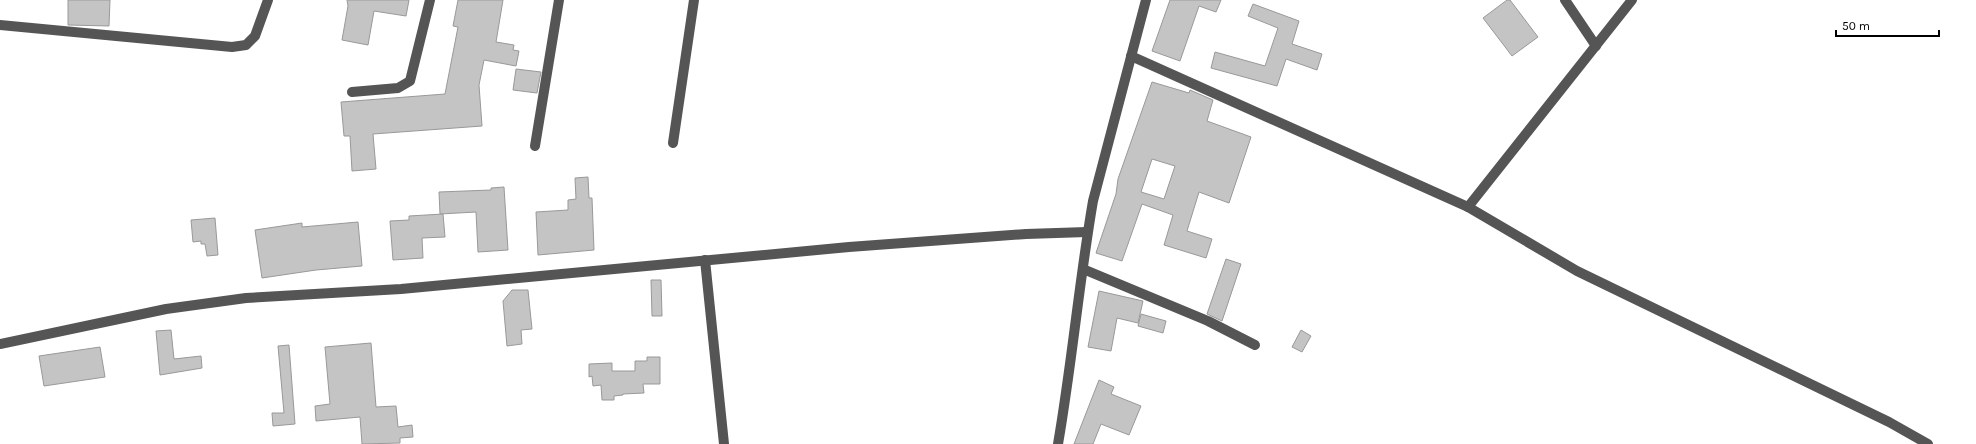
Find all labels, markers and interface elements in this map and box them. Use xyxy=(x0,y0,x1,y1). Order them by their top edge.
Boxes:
scale bar xyxy=(1836,12,1939,38)
text: 50 m xyxy=(1842,19,1870,33)

